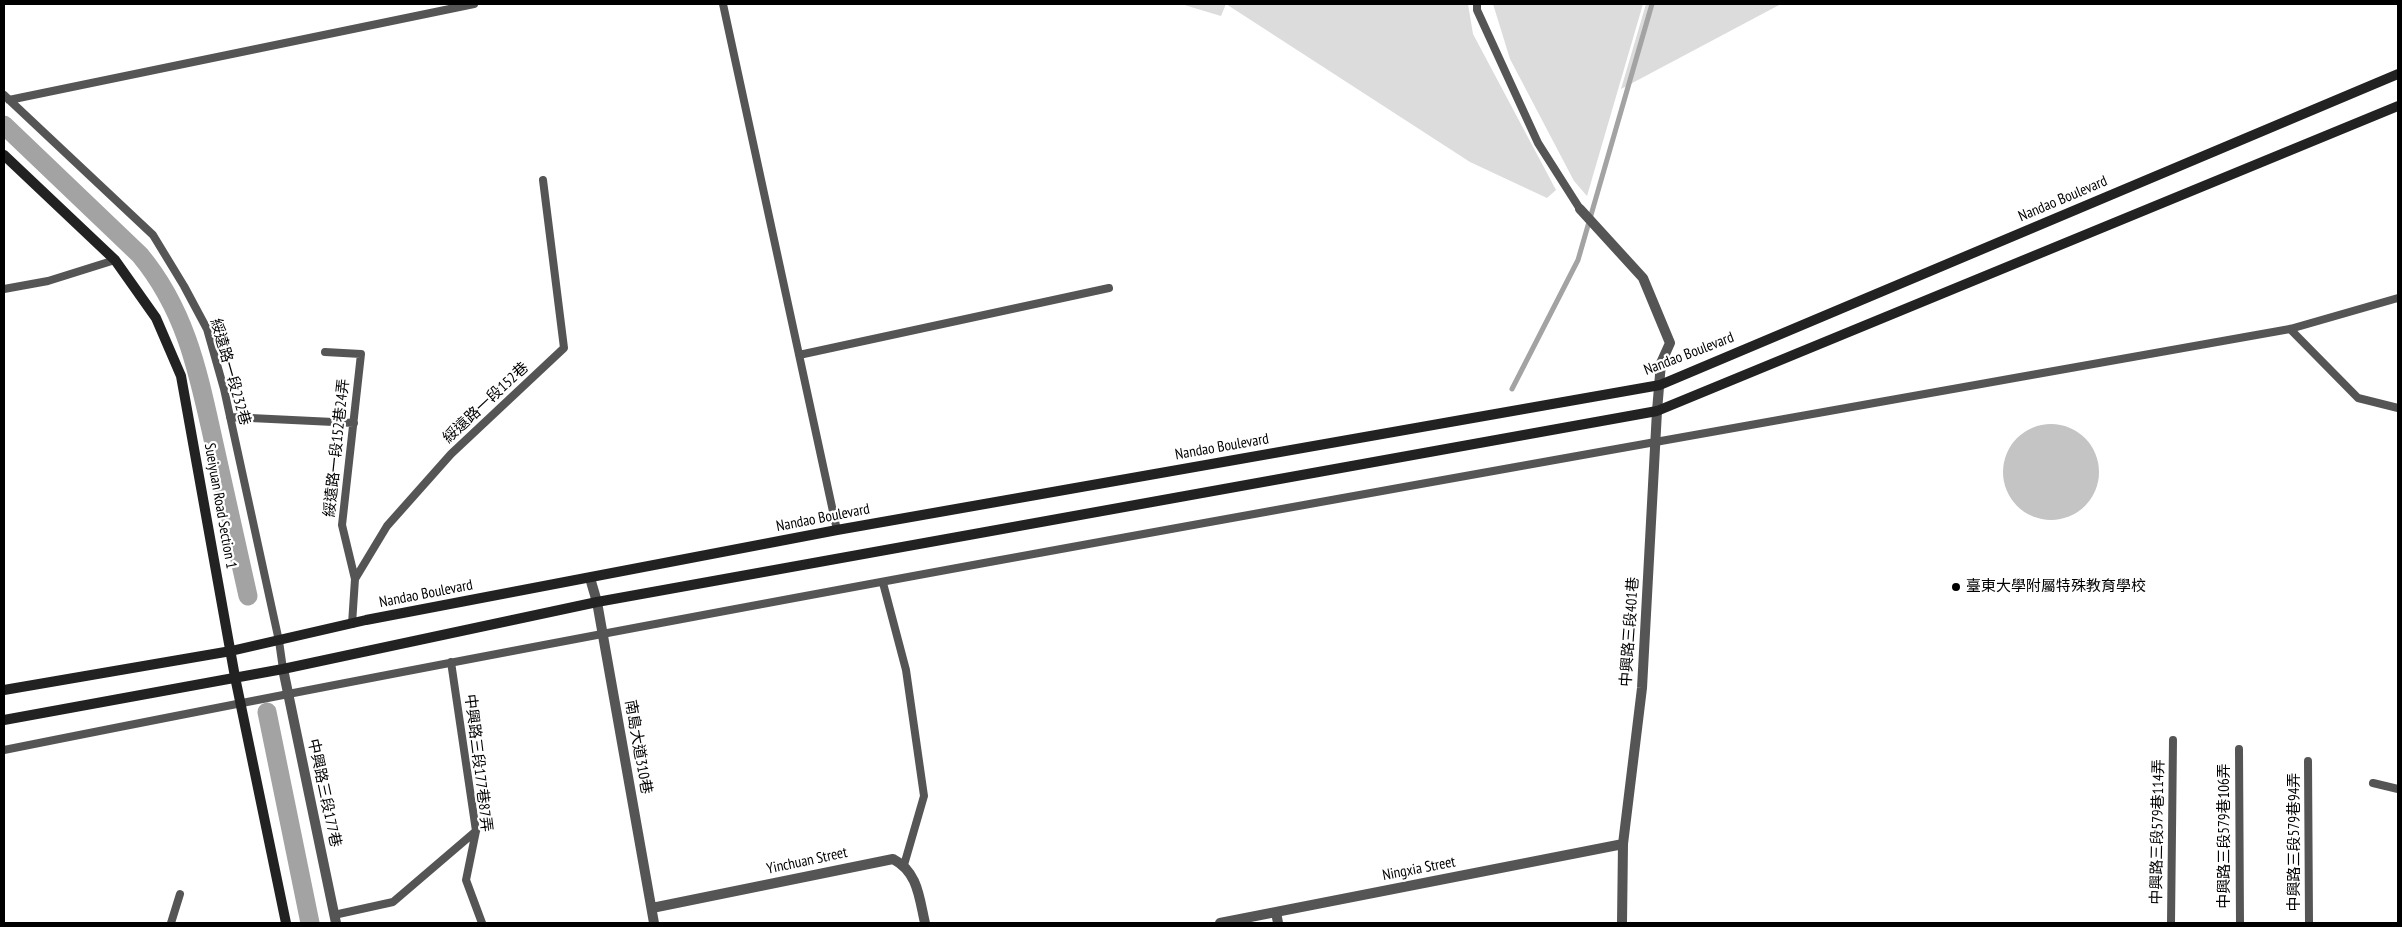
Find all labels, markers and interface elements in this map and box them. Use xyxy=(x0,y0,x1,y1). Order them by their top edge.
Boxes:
street label: Nandao Boulevard xyxy=(2016,172,2110,226)
street label: 綏遠路一段232巷 xyxy=(206,317,254,427)
street label: Nandao Boulevard xyxy=(1642,329,1736,379)
street label: 綏遠路一段152巷 xyxy=(440,359,532,447)
street label: 綏遠路一段152巷24弄 xyxy=(321,378,353,518)
street label: Nandao Boulevard xyxy=(1174,430,1270,464)
street label: Sueiyuan Road Section 1 xyxy=(200,442,240,570)
street label: Nandao Boulevard xyxy=(775,500,871,536)
street label: Nandao Boulevard xyxy=(378,576,474,612)
street label: 中興路三段401巷 xyxy=(1617,576,1643,688)
place label: 臺東大學附屬特殊教育學校 xyxy=(1966,578,2146,596)
marker: 臺東大學附屬特殊教育學校 xyxy=(1950,581,1962,593)
street label: 中興路三段177巷87弄 xyxy=(461,693,495,833)
street label: 南島大道310巷 xyxy=(621,699,655,795)
street label: 中興路三段177巷 xyxy=(304,737,344,849)
street label: 中興路三段579巷114弄 xyxy=(2148,759,2168,905)
street label: 中興路三段579巷106弄 xyxy=(2216,763,2234,909)
street label: 中興路三段579巷94弄 xyxy=(2286,773,2304,911)
street label: Yinchuan Street xyxy=(765,844,849,878)
street label: Ningxia Street xyxy=(1381,853,1457,885)

